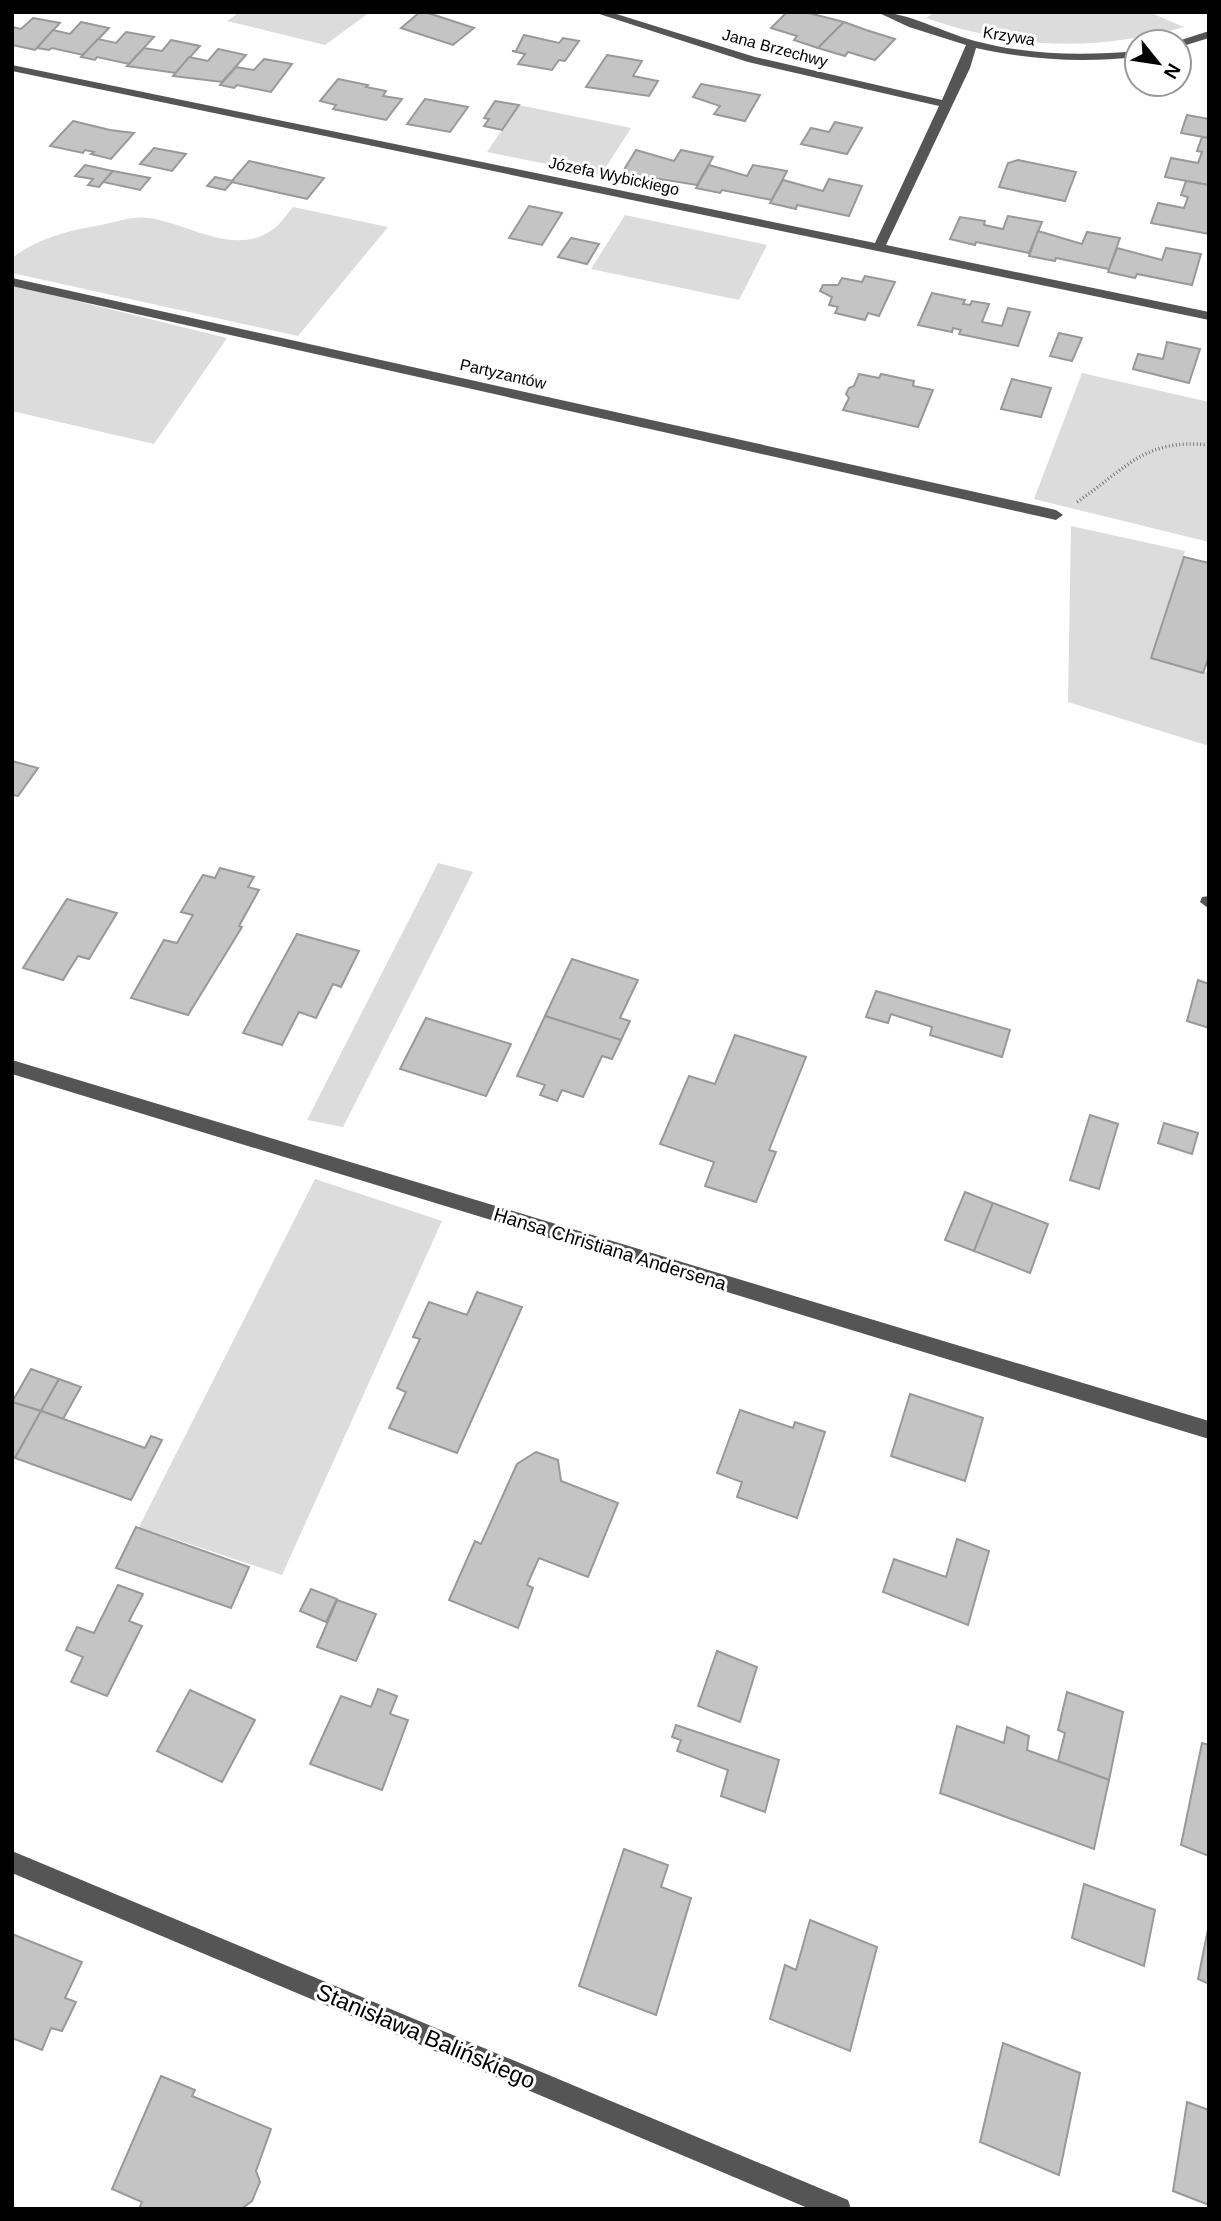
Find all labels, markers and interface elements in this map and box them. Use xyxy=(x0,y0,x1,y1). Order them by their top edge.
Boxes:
street label: Krzywa xyxy=(982,24,1036,49)
street label: Jana Brzechwy xyxy=(720,26,830,70)
north arrow xyxy=(1123,28,1193,98)
text: N xyxy=(1160,60,1185,82)
street label: Józefa Wybickiego xyxy=(547,154,681,198)
street label: Partyzantów xyxy=(458,356,548,392)
street label: Hansa Christiana Andersena xyxy=(491,1204,729,1295)
street label: Stanisława Balińskiego xyxy=(313,1978,539,2094)

